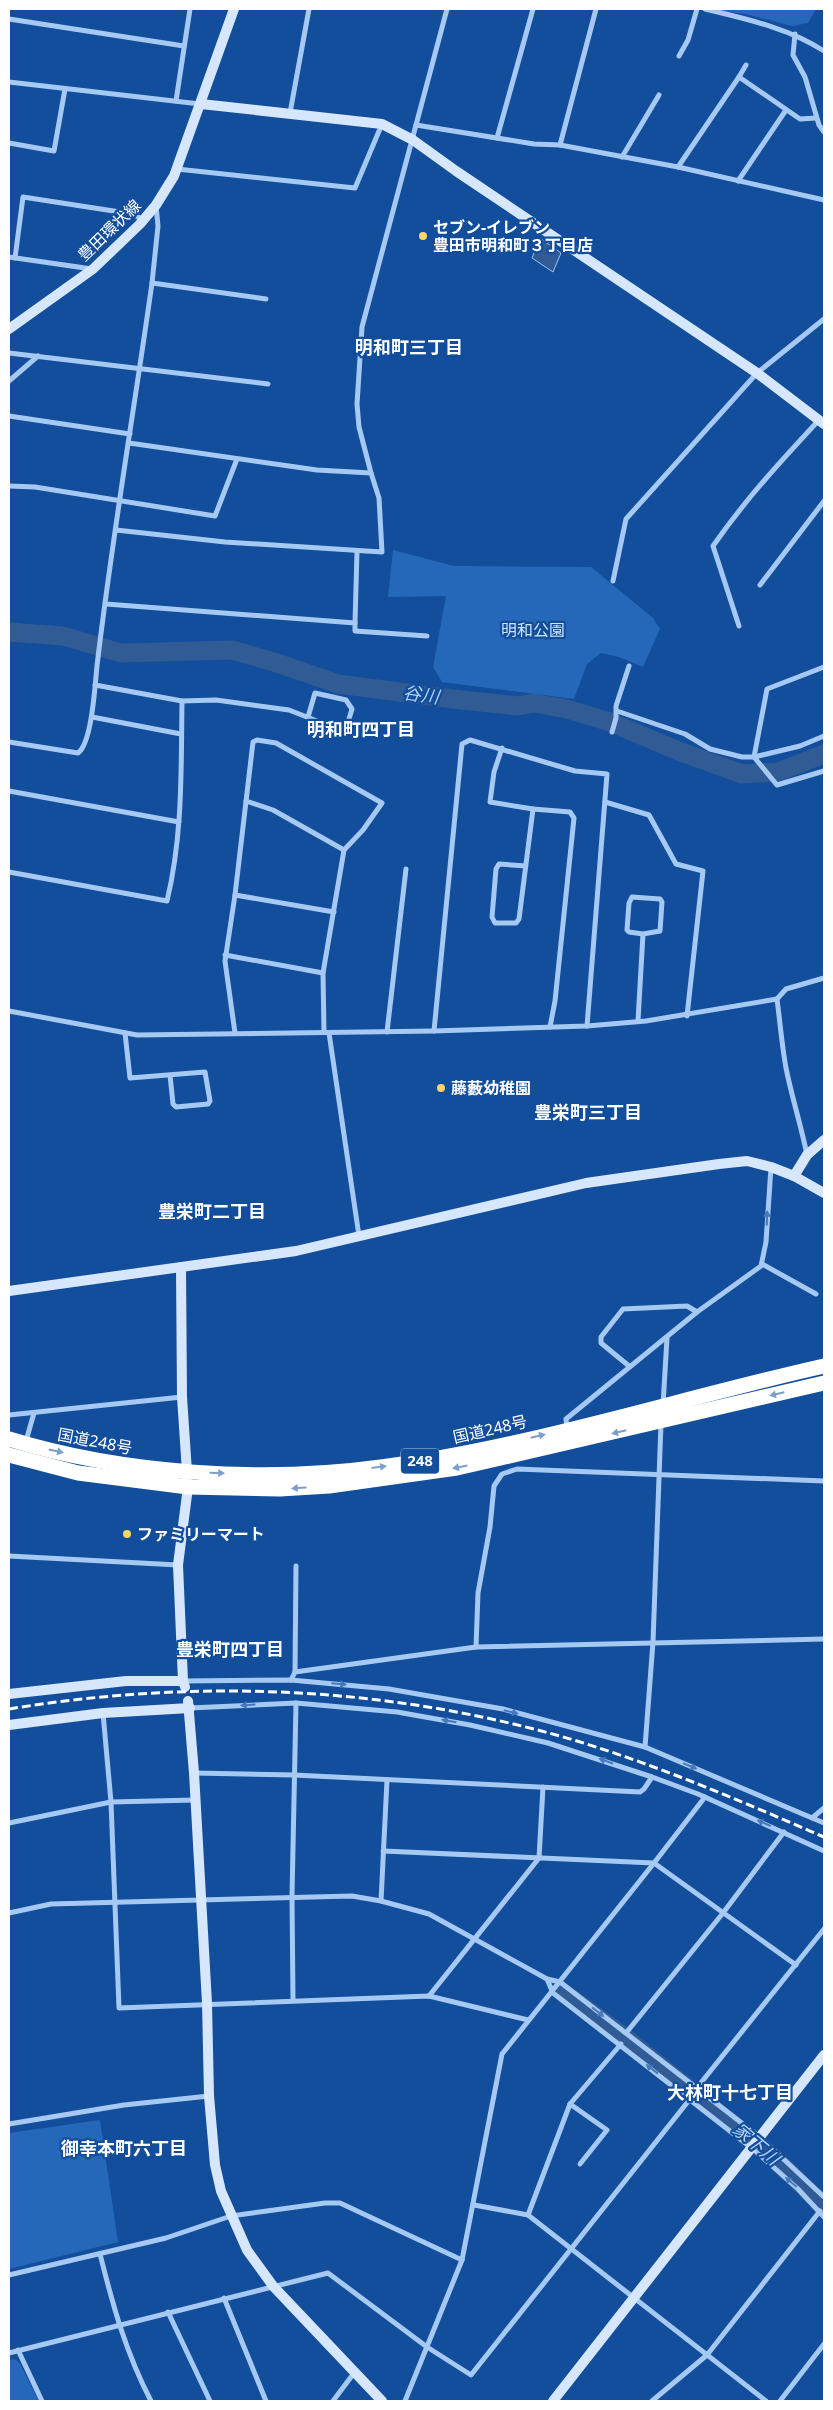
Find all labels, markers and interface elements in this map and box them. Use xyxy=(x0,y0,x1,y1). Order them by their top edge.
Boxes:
street label: 豊田環状線 xyxy=(73,194,145,266)
place label: セブン-イレブン 豊田市明和町３丁目店 xyxy=(433,216,593,256)
marker: セブン-イレブン 豊田市明和町３丁目店 xyxy=(417,230,429,242)
district label: 明和町三丁目 xyxy=(355,335,463,359)
park label: 明和公園 xyxy=(501,619,565,641)
water label: 谷川 xyxy=(402,680,443,709)
district label: 明和町四丁目 xyxy=(307,717,415,741)
place label: 藤藪幼稚園 xyxy=(451,1077,531,1099)
marker: 藤藪幼稚園 xyxy=(435,1082,447,1094)
district label: 豊栄町三丁目 xyxy=(534,1100,642,1124)
district label: 豊栄町二丁目 xyxy=(158,1199,266,1223)
one-way arrow xyxy=(763,1210,771,1226)
one-way arrow xyxy=(769,1390,784,1398)
street label: 国道248号 xyxy=(451,1410,529,1448)
street label: 国道248号 xyxy=(56,1423,134,1459)
one-way arrow xyxy=(611,1428,626,1436)
one-way arrow xyxy=(531,1432,546,1440)
one-way arrow xyxy=(49,1447,64,1455)
road number: 248 xyxy=(401,1448,439,1474)
one-way arrow xyxy=(371,1463,387,1471)
one-way arrow xyxy=(452,1464,468,1472)
one-way arrow xyxy=(209,1469,225,1477)
one-way arrow xyxy=(291,1484,307,1492)
place label: ファミリーマート xyxy=(137,1523,265,1545)
marker: ファミリーマート xyxy=(121,1528,133,1540)
district label: 豊栄町四丁目 xyxy=(176,1637,284,1661)
one-way arrow xyxy=(331,1680,347,1688)
one-way arrow xyxy=(240,1702,256,1710)
one-way arrow xyxy=(504,1708,519,1716)
one-way arrow xyxy=(440,1717,456,1725)
one-way arrow xyxy=(598,1757,613,1765)
one-way arrow xyxy=(683,1763,697,1771)
one-way arrow xyxy=(757,1819,771,1827)
one-way arrow xyxy=(591,2006,604,2017)
one-way arrow xyxy=(645,2064,659,2074)
district label: 大林町十七丁目 xyxy=(667,2080,793,2104)
water label: 家下川 xyxy=(728,2117,787,2171)
district label: 御幸本町六丁目 xyxy=(60,2136,187,2160)
one-way arrow xyxy=(785,2176,797,2188)

